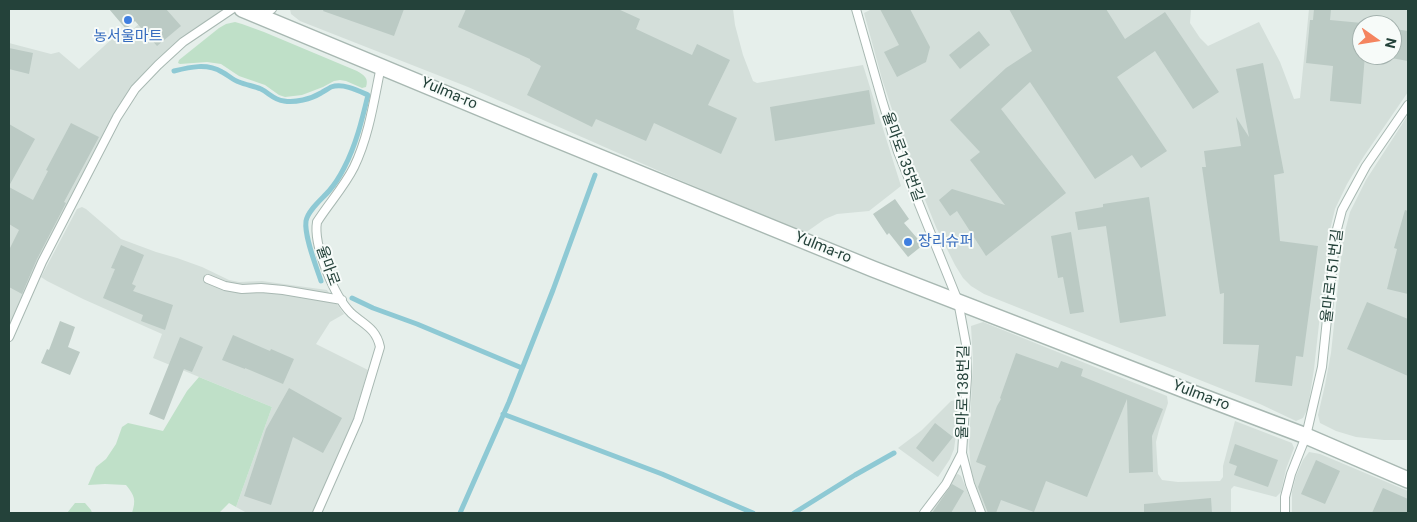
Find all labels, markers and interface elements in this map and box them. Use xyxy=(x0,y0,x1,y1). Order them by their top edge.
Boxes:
marker: 농서울마트 xyxy=(122,14,134,26)
north arrow xyxy=(1352,15,1402,65)
place label: 농서울마트 xyxy=(94,28,162,46)
text: N xyxy=(1382,37,1400,50)
street label: Yulma-ro xyxy=(418,74,480,114)
street label: 율마로135번길 xyxy=(877,110,927,204)
street label: Yulma-ro xyxy=(792,228,854,268)
street label: 율마로151번길 xyxy=(1318,228,1348,324)
place label: 장리슈퍼 xyxy=(918,233,973,251)
marker: 장리슈퍼 xyxy=(902,236,914,248)
street label: 율마로 xyxy=(311,243,343,289)
street label: 율마로138번길 xyxy=(954,345,974,439)
street label: Yulma-ro xyxy=(1170,377,1232,415)

